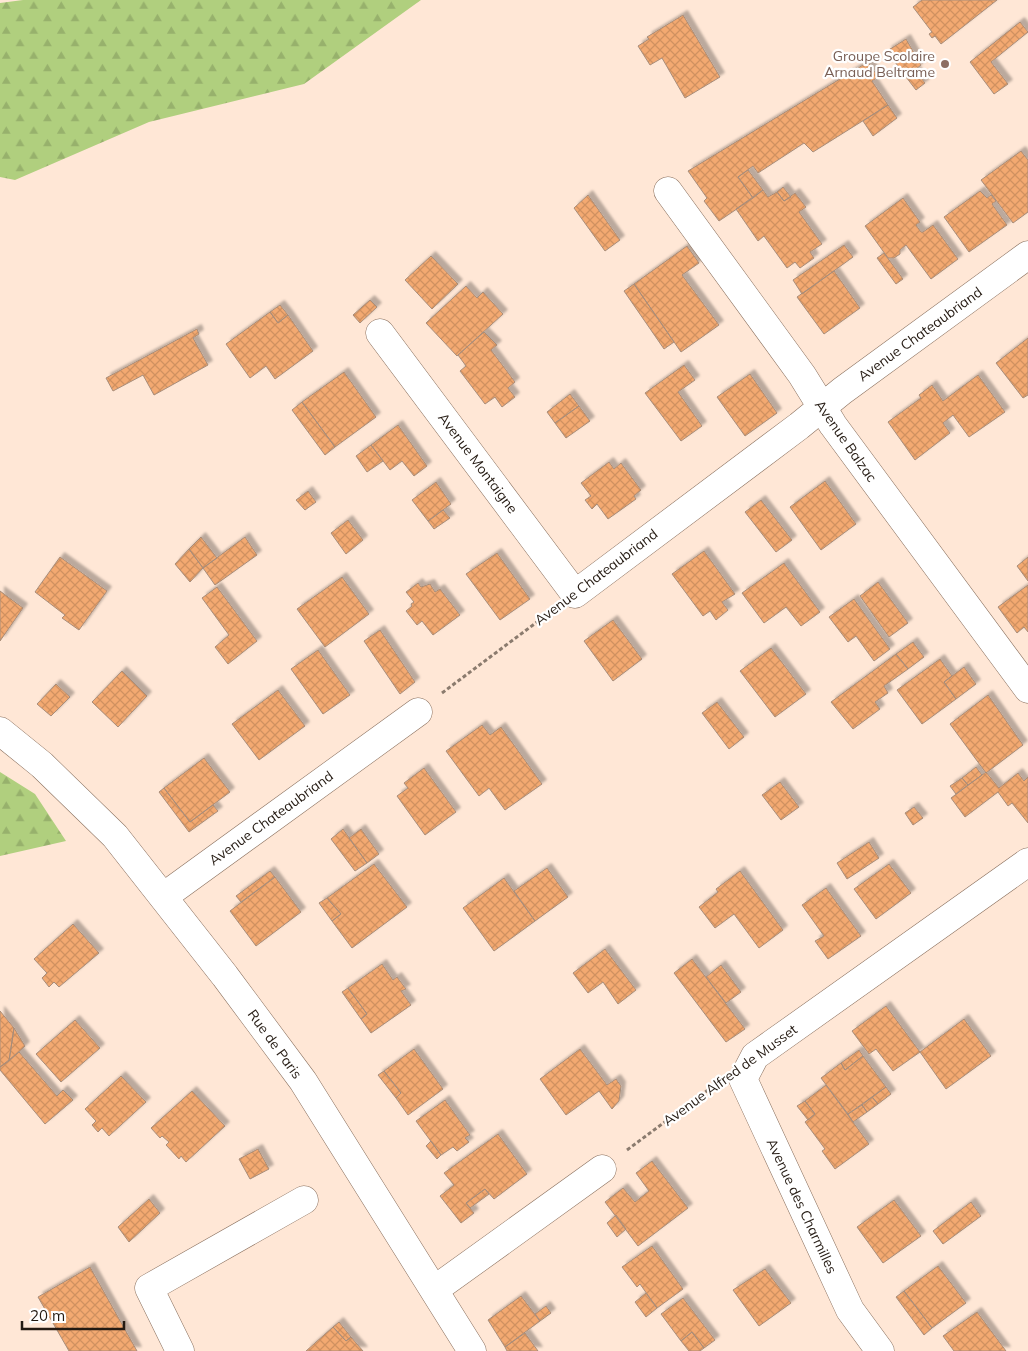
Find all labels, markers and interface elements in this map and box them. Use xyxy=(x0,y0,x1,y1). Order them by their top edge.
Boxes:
place label: Groupe Scolaire Arnaud Beltrame xyxy=(824,47,935,81)
marker: Groupe Scolaire Arnaud Beltrame xyxy=(939,58,951,70)
street label: Avenue Chateaubriand xyxy=(854,283,986,385)
street label: Avenue Balzac xyxy=(811,396,881,486)
street label: Avenue Montaigne xyxy=(434,409,522,517)
street label: Avenue Chateaubriand xyxy=(531,525,661,629)
street label: Avenue Chateaubriand xyxy=(205,767,337,869)
street label: Rue de Paris xyxy=(244,1006,306,1082)
street label: Avenue Alfred de Musset xyxy=(659,1020,801,1130)
street label: Avenue des Charmilles xyxy=(763,1136,841,1277)
scale bar xyxy=(22,1298,125,1330)
text: 20 m xyxy=(30,1306,65,1325)

